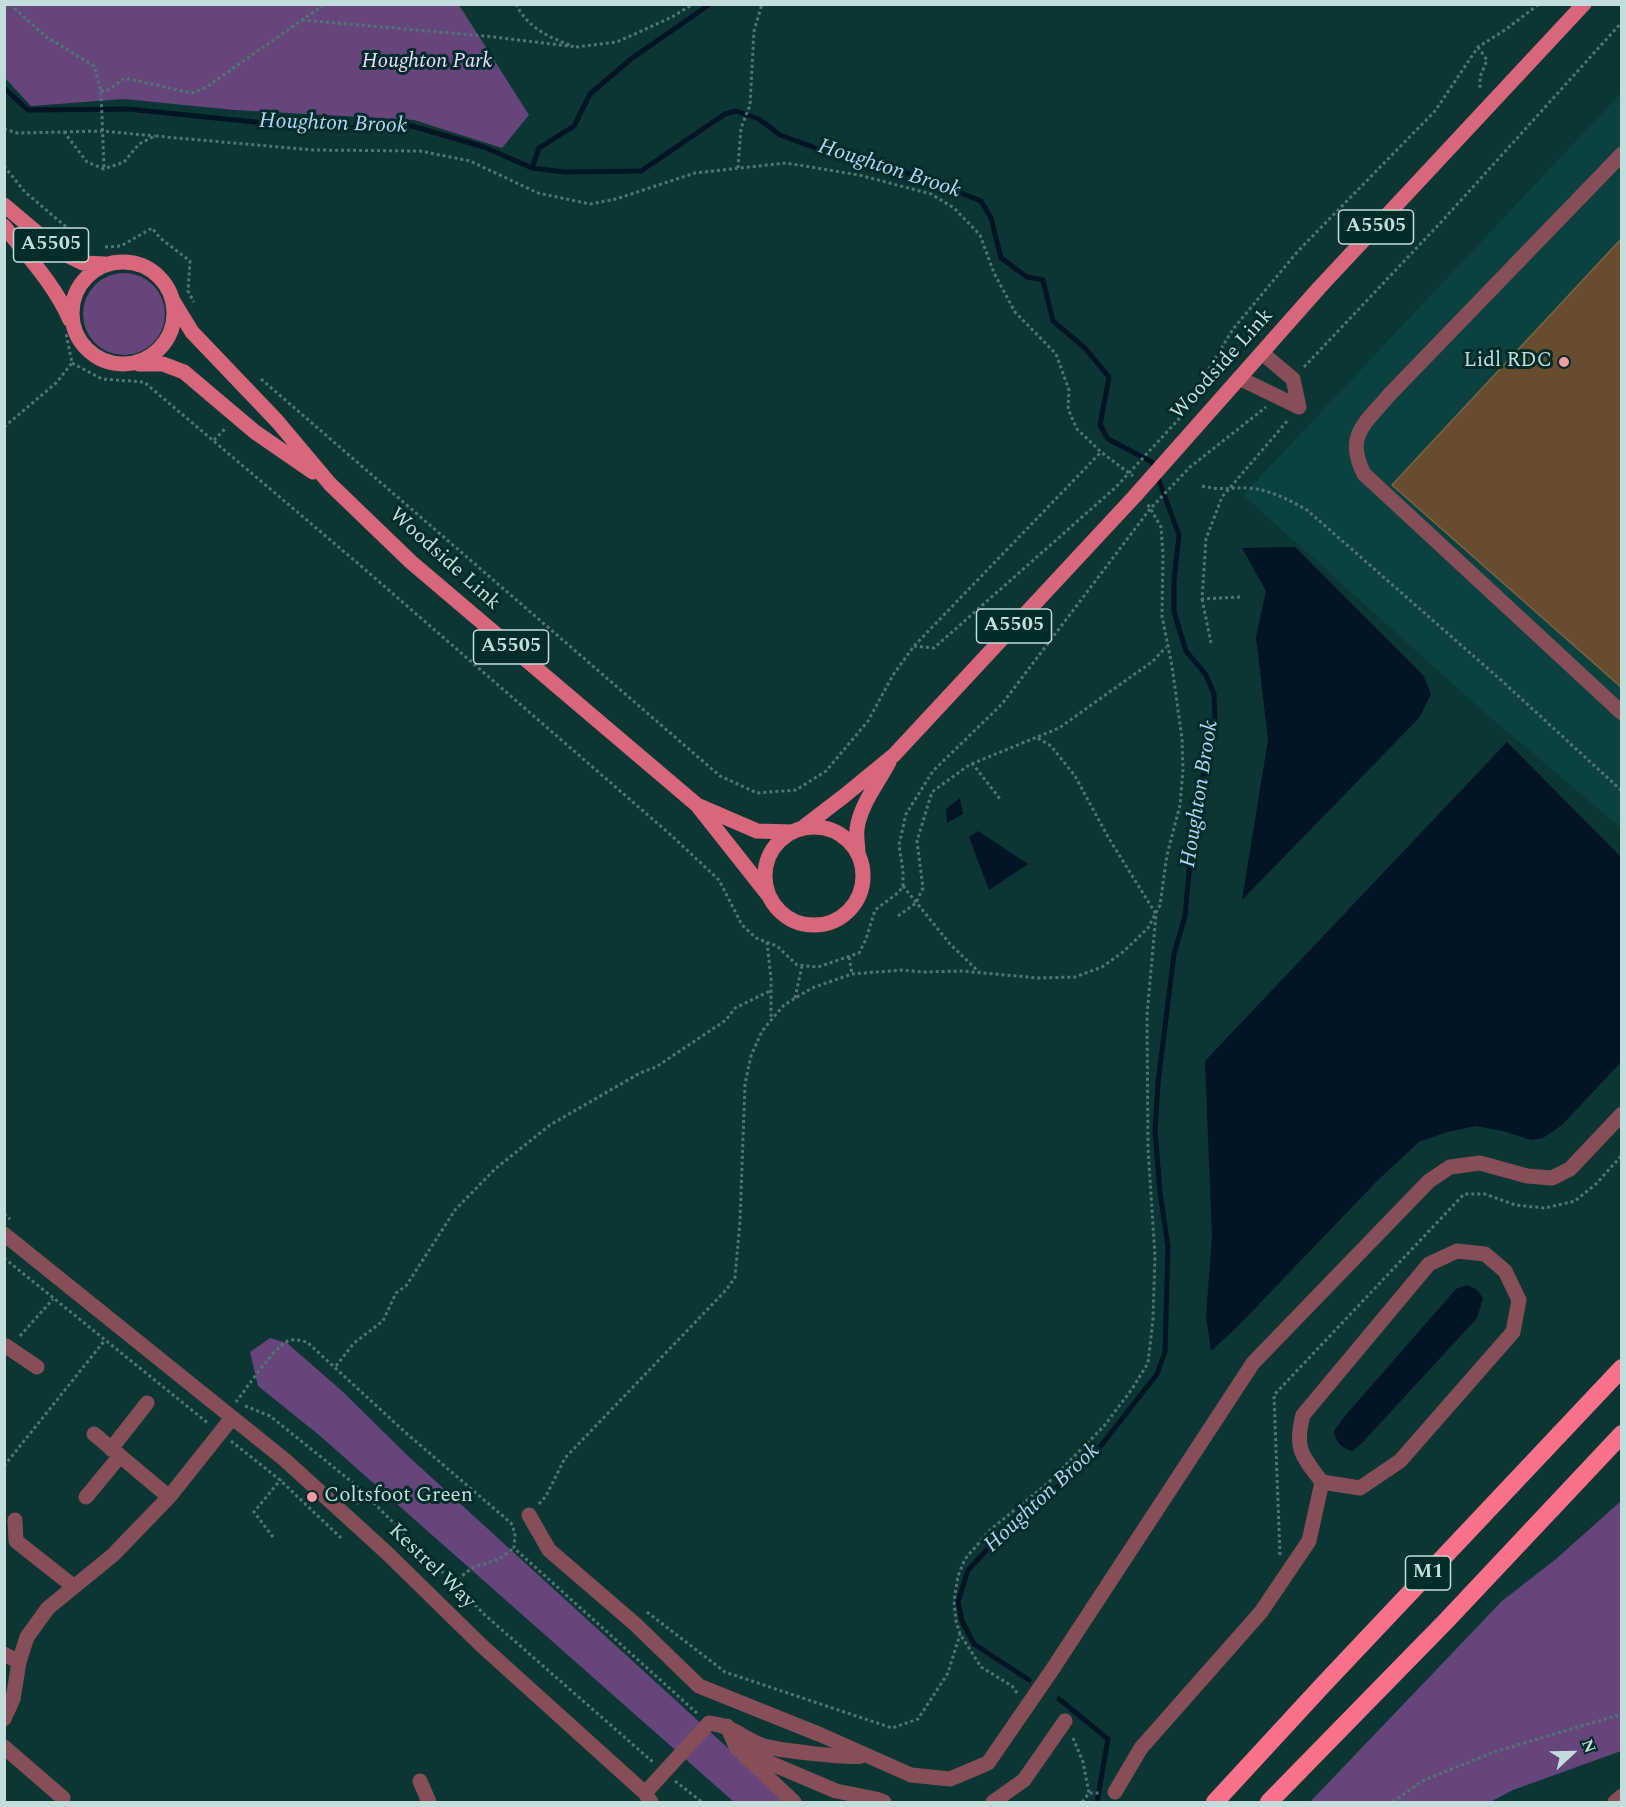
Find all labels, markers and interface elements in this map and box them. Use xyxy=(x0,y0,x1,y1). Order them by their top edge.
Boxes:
park label: Houghton Park xyxy=(362,50,492,76)
water label: Houghton Brook xyxy=(258,109,408,141)
water label: Houghton Brook xyxy=(814,134,964,206)
road number: A5505 xyxy=(1338,210,1414,244)
road number: A5505 xyxy=(14,228,88,262)
street label: Woodside Link xyxy=(1166,304,1280,426)
place label: Lidl RDC xyxy=(1463,349,1552,375)
marker: Lidl RDC xyxy=(1557,355,1571,369)
street label: Woodside Link xyxy=(383,503,505,617)
road number: A5505 xyxy=(976,609,1052,643)
road number: A5505 xyxy=(474,630,548,664)
water label: Houghton Brook xyxy=(1176,719,1226,869)
water label: Houghton Brook xyxy=(980,1439,1106,1559)
place label: Coltsfoot Green xyxy=(324,1484,473,1510)
marker: Coltsfoot Green xyxy=(305,1490,319,1504)
street label: Kestrel Way xyxy=(382,1519,480,1615)
road number: M1 xyxy=(1406,1556,1450,1590)
north arrow xyxy=(1542,1723,1602,1783)
text: N xyxy=(1575,1736,1602,1757)

